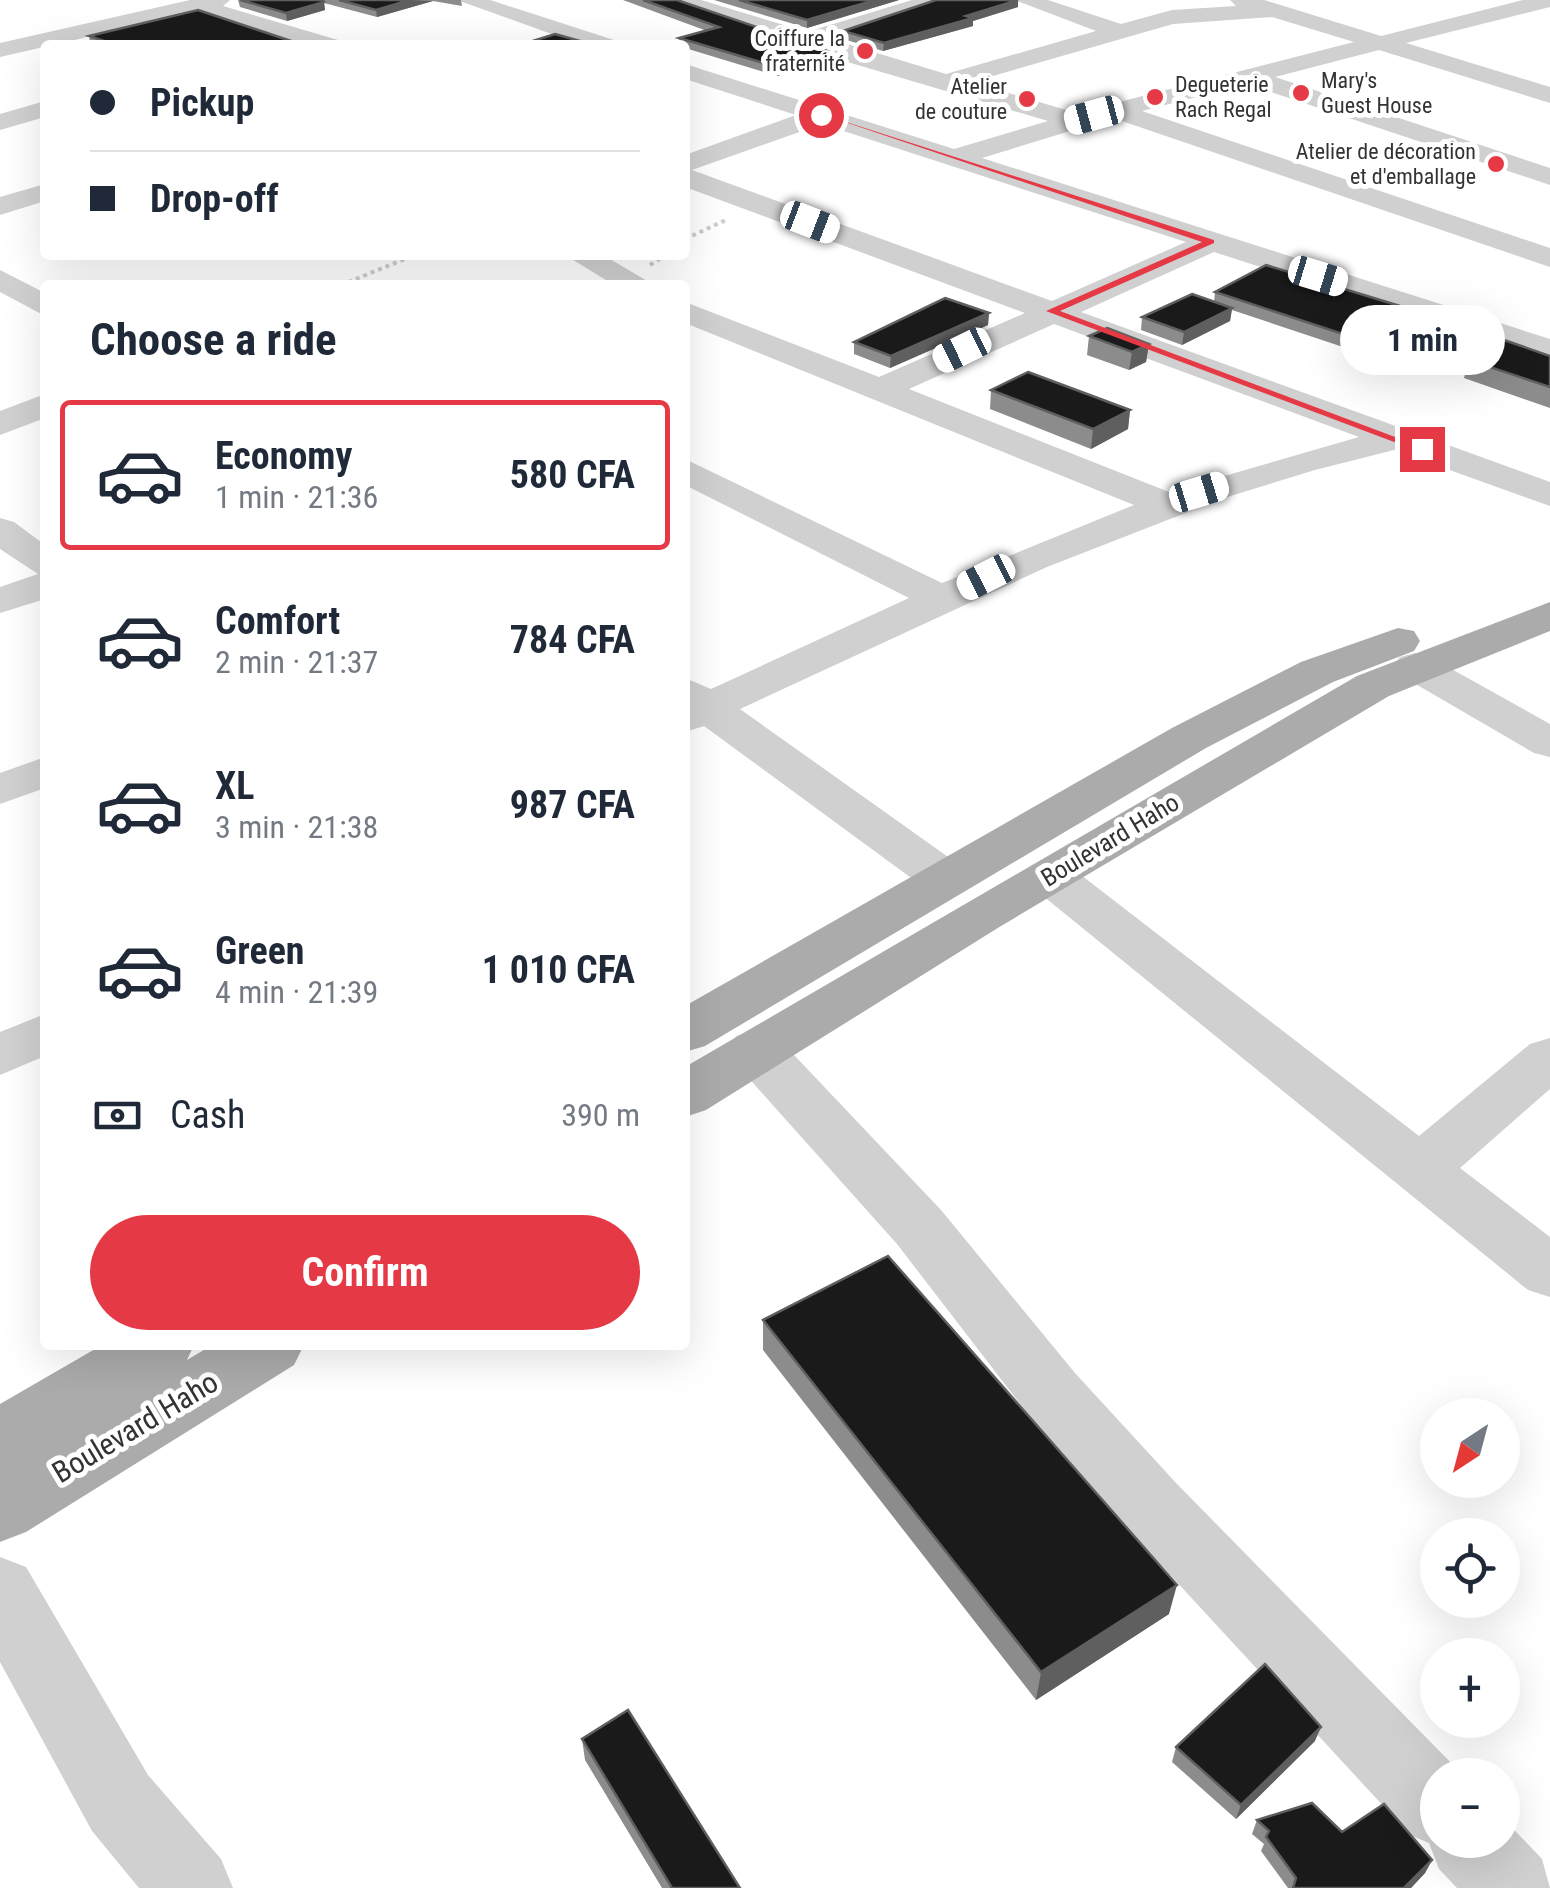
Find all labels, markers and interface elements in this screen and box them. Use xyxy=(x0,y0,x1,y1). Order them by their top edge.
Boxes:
place label: Coiffure la fraternité xyxy=(754,26,845,76)
marker: Coiffure la fraternité xyxy=(854,40,876,62)
place label: Mary's Guest House xyxy=(1321,68,1432,118)
place label: Degueterie Rach Regal xyxy=(1175,72,1271,122)
place label: Atelier de couture xyxy=(915,74,1007,124)
text: Pickup xyxy=(150,81,254,125)
marker: Mary's Guest House xyxy=(1290,82,1312,104)
marker: Degueterie Rach Regal xyxy=(1144,86,1166,108)
marker: Atelier de couture xyxy=(1016,88,1038,110)
route start xyxy=(799,93,844,138)
car xyxy=(1061,93,1127,137)
place label: Atelier de décoration et d'emballage xyxy=(1296,139,1476,189)
marker: Atelier de décoration et d'emballage xyxy=(1485,153,1507,175)
text: Drop-off xyxy=(150,177,279,221)
car xyxy=(777,197,843,247)
car xyxy=(1285,253,1351,299)
callout: 1 min xyxy=(1340,304,1504,374)
text: Choose a ride xyxy=(90,313,337,366)
text: 1 min xyxy=(1387,321,1458,359)
car xyxy=(928,323,996,377)
route end xyxy=(1400,427,1445,472)
icon: car xyxy=(95,430,185,520)
text: Economy xyxy=(215,434,352,478)
text: 580 CFA xyxy=(510,453,635,497)
car xyxy=(1166,469,1232,515)
text: 1 min · 21:36 xyxy=(215,478,378,516)
car xyxy=(952,550,1020,604)
icon: car xyxy=(95,595,185,685)
text: Comfort xyxy=(215,599,340,643)
text: 784 CFA xyxy=(510,618,635,662)
text: 2 min · 21:37 xyxy=(215,643,378,681)
icon: car xyxy=(95,760,185,850)
text: XL xyxy=(215,764,254,808)
text: 987 CFA xyxy=(510,783,635,827)
street label: Boulevard Haho xyxy=(1036,787,1184,893)
text: 3 min · 21:38 xyxy=(215,808,378,846)
icon: car xyxy=(95,925,185,1015)
text: Green xyxy=(215,929,305,973)
text: 1 010 CFA xyxy=(482,948,635,992)
text: 4 min · 21:39 xyxy=(215,973,378,1011)
icon: cash xyxy=(90,1088,145,1143)
text: Cash xyxy=(170,1093,245,1137)
text: 390 m xyxy=(561,1096,640,1134)
button: Confirm xyxy=(90,1215,640,1330)
street label: Boulevard Haho xyxy=(46,1364,224,1490)
north arrow xyxy=(1420,1398,1520,1498)
map controls xyxy=(1420,1398,1520,1858)
button: locate xyxy=(1420,1518,1520,1618)
button: + xyxy=(1420,1638,1520,1738)
button: − xyxy=(1420,1758,1520,1858)

